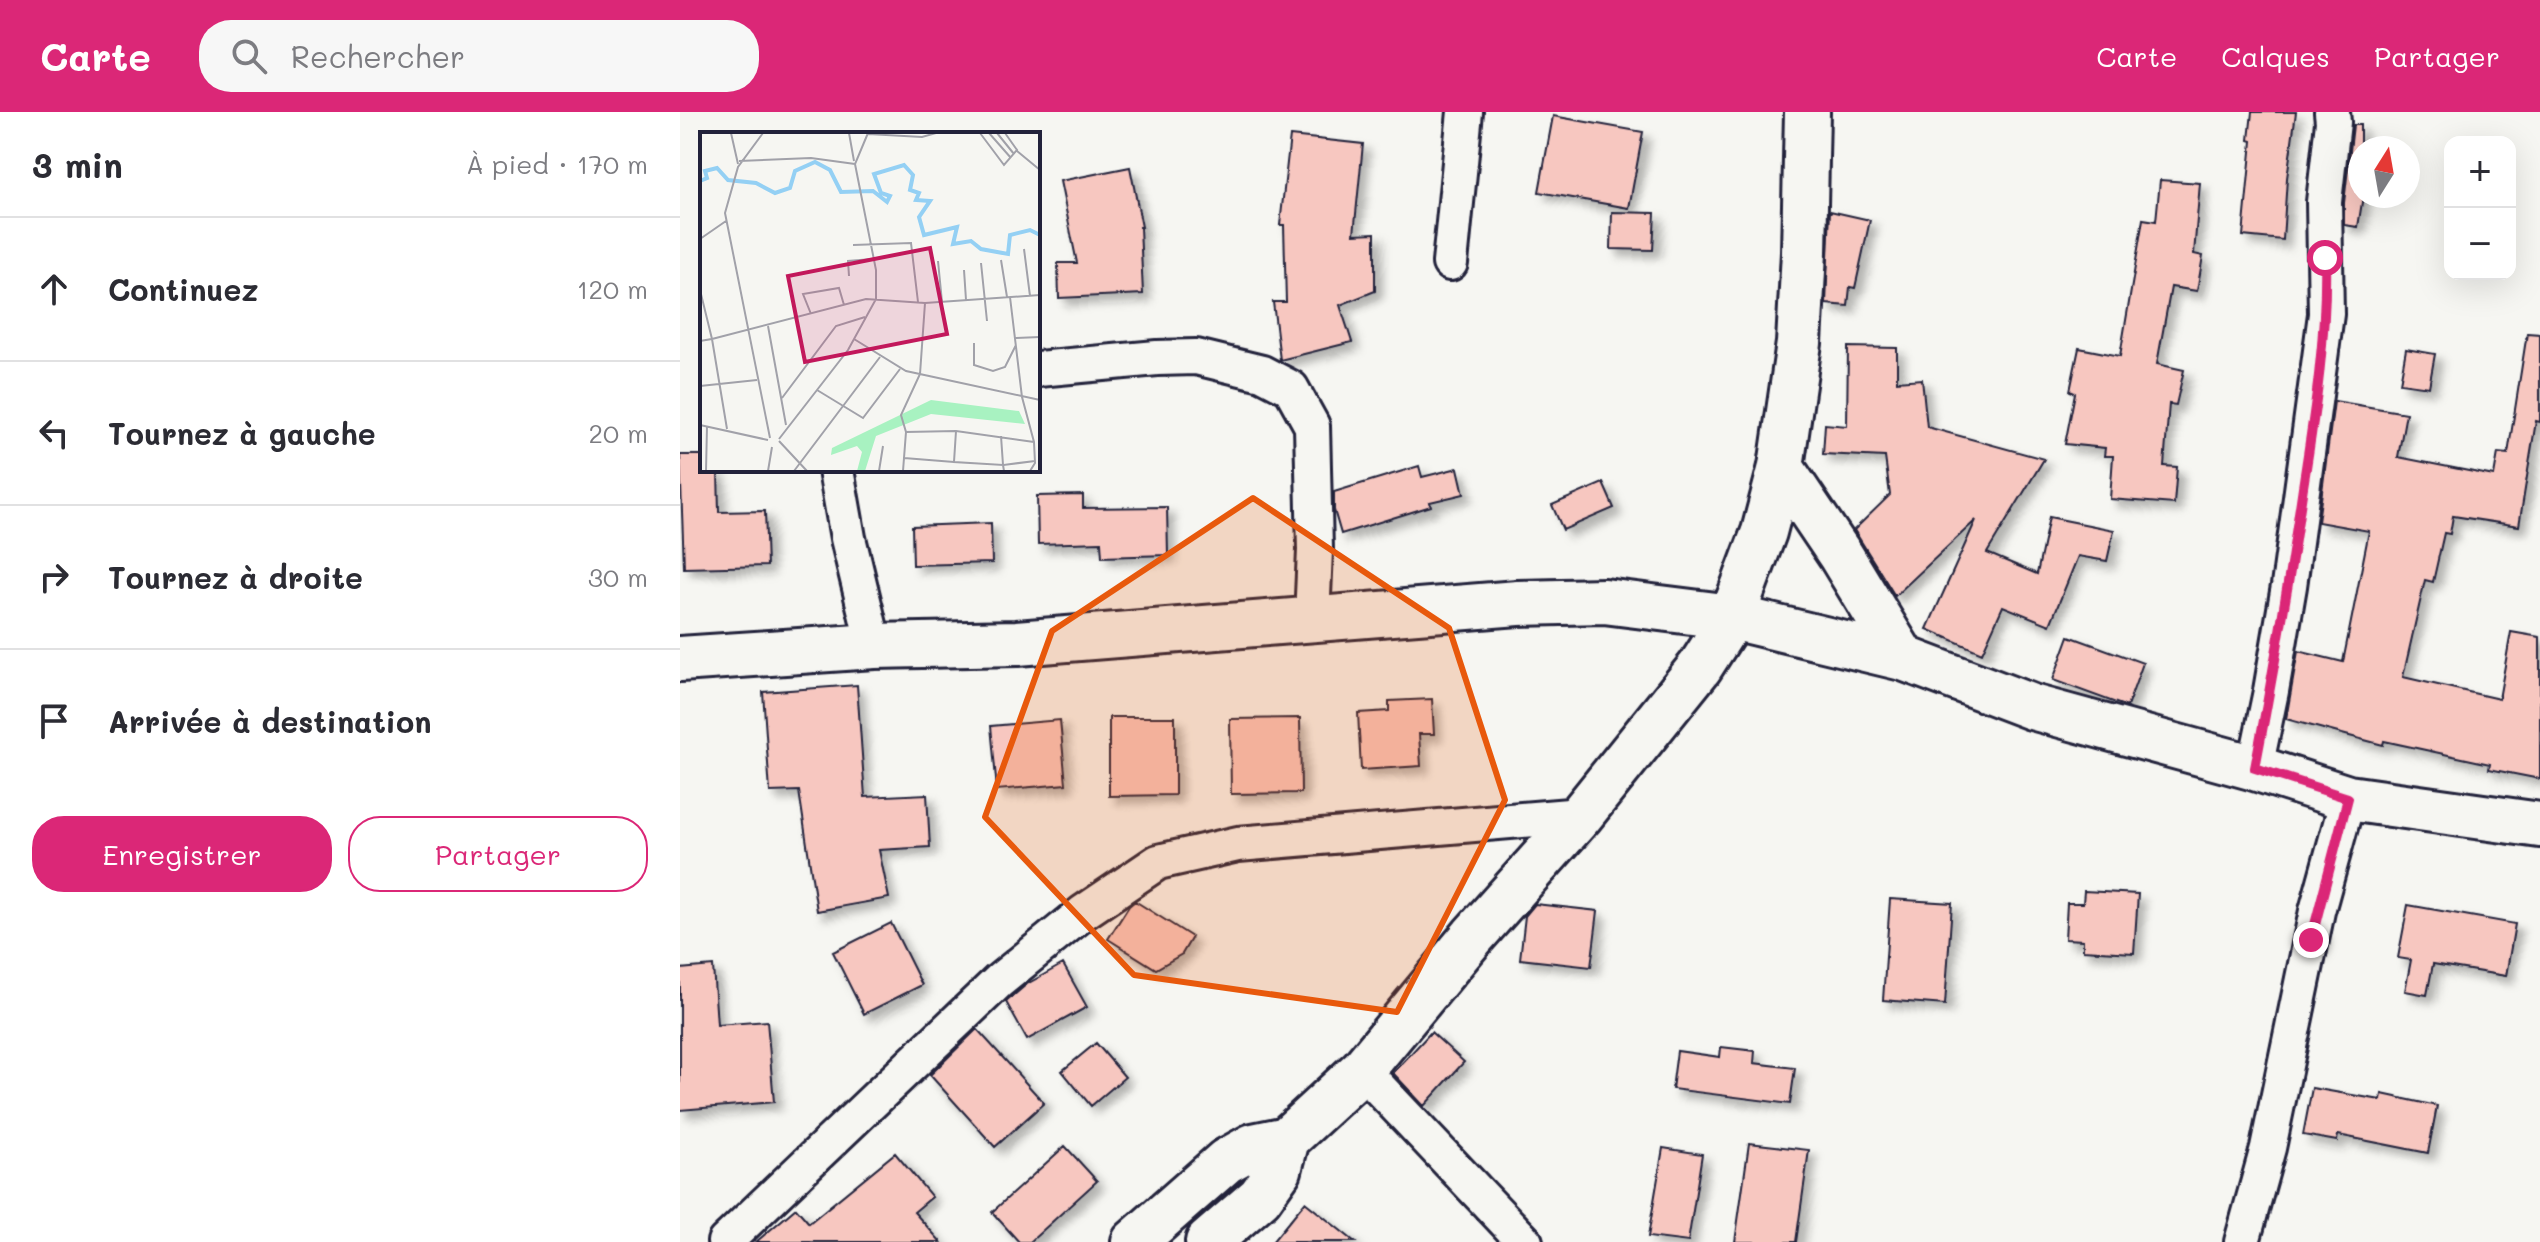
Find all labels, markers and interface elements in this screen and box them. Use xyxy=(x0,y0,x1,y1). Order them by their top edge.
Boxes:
search box xyxy=(199,20,759,92)
text: Carte xyxy=(40,31,151,81)
icon: search xyxy=(227,34,271,78)
text: Rechercher xyxy=(291,36,465,76)
text: Carte xyxy=(2096,38,2177,74)
text: Calques xyxy=(2221,38,2330,74)
text: Partager xyxy=(2374,38,2500,74)
inset map xyxy=(700,132,1040,472)
north arrow xyxy=(2348,136,2420,208)
map controls xyxy=(2444,136,2516,280)
button: + xyxy=(2444,136,2516,208)
text: 3 min xyxy=(32,142,123,187)
text: À pied · 170 m xyxy=(466,147,648,181)
button: − xyxy=(2444,208,2516,280)
route start xyxy=(2307,240,2343,276)
icon: ahead xyxy=(32,267,76,311)
text: Continuez xyxy=(108,269,258,309)
text: 120 m xyxy=(577,272,648,306)
icon: left xyxy=(32,411,76,455)
text: Tournez à gauche xyxy=(108,413,376,453)
text: 20 m xyxy=(588,416,648,450)
icon: right xyxy=(32,555,76,599)
text: Tournez à droite xyxy=(108,557,363,597)
text: 30 m xyxy=(588,560,648,594)
icon: arrive xyxy=(32,699,76,743)
text: Arrivée à destination xyxy=(108,701,431,741)
button: Enregistrer xyxy=(32,816,332,892)
button: Partager xyxy=(348,816,648,892)
route end xyxy=(2293,922,2329,958)

